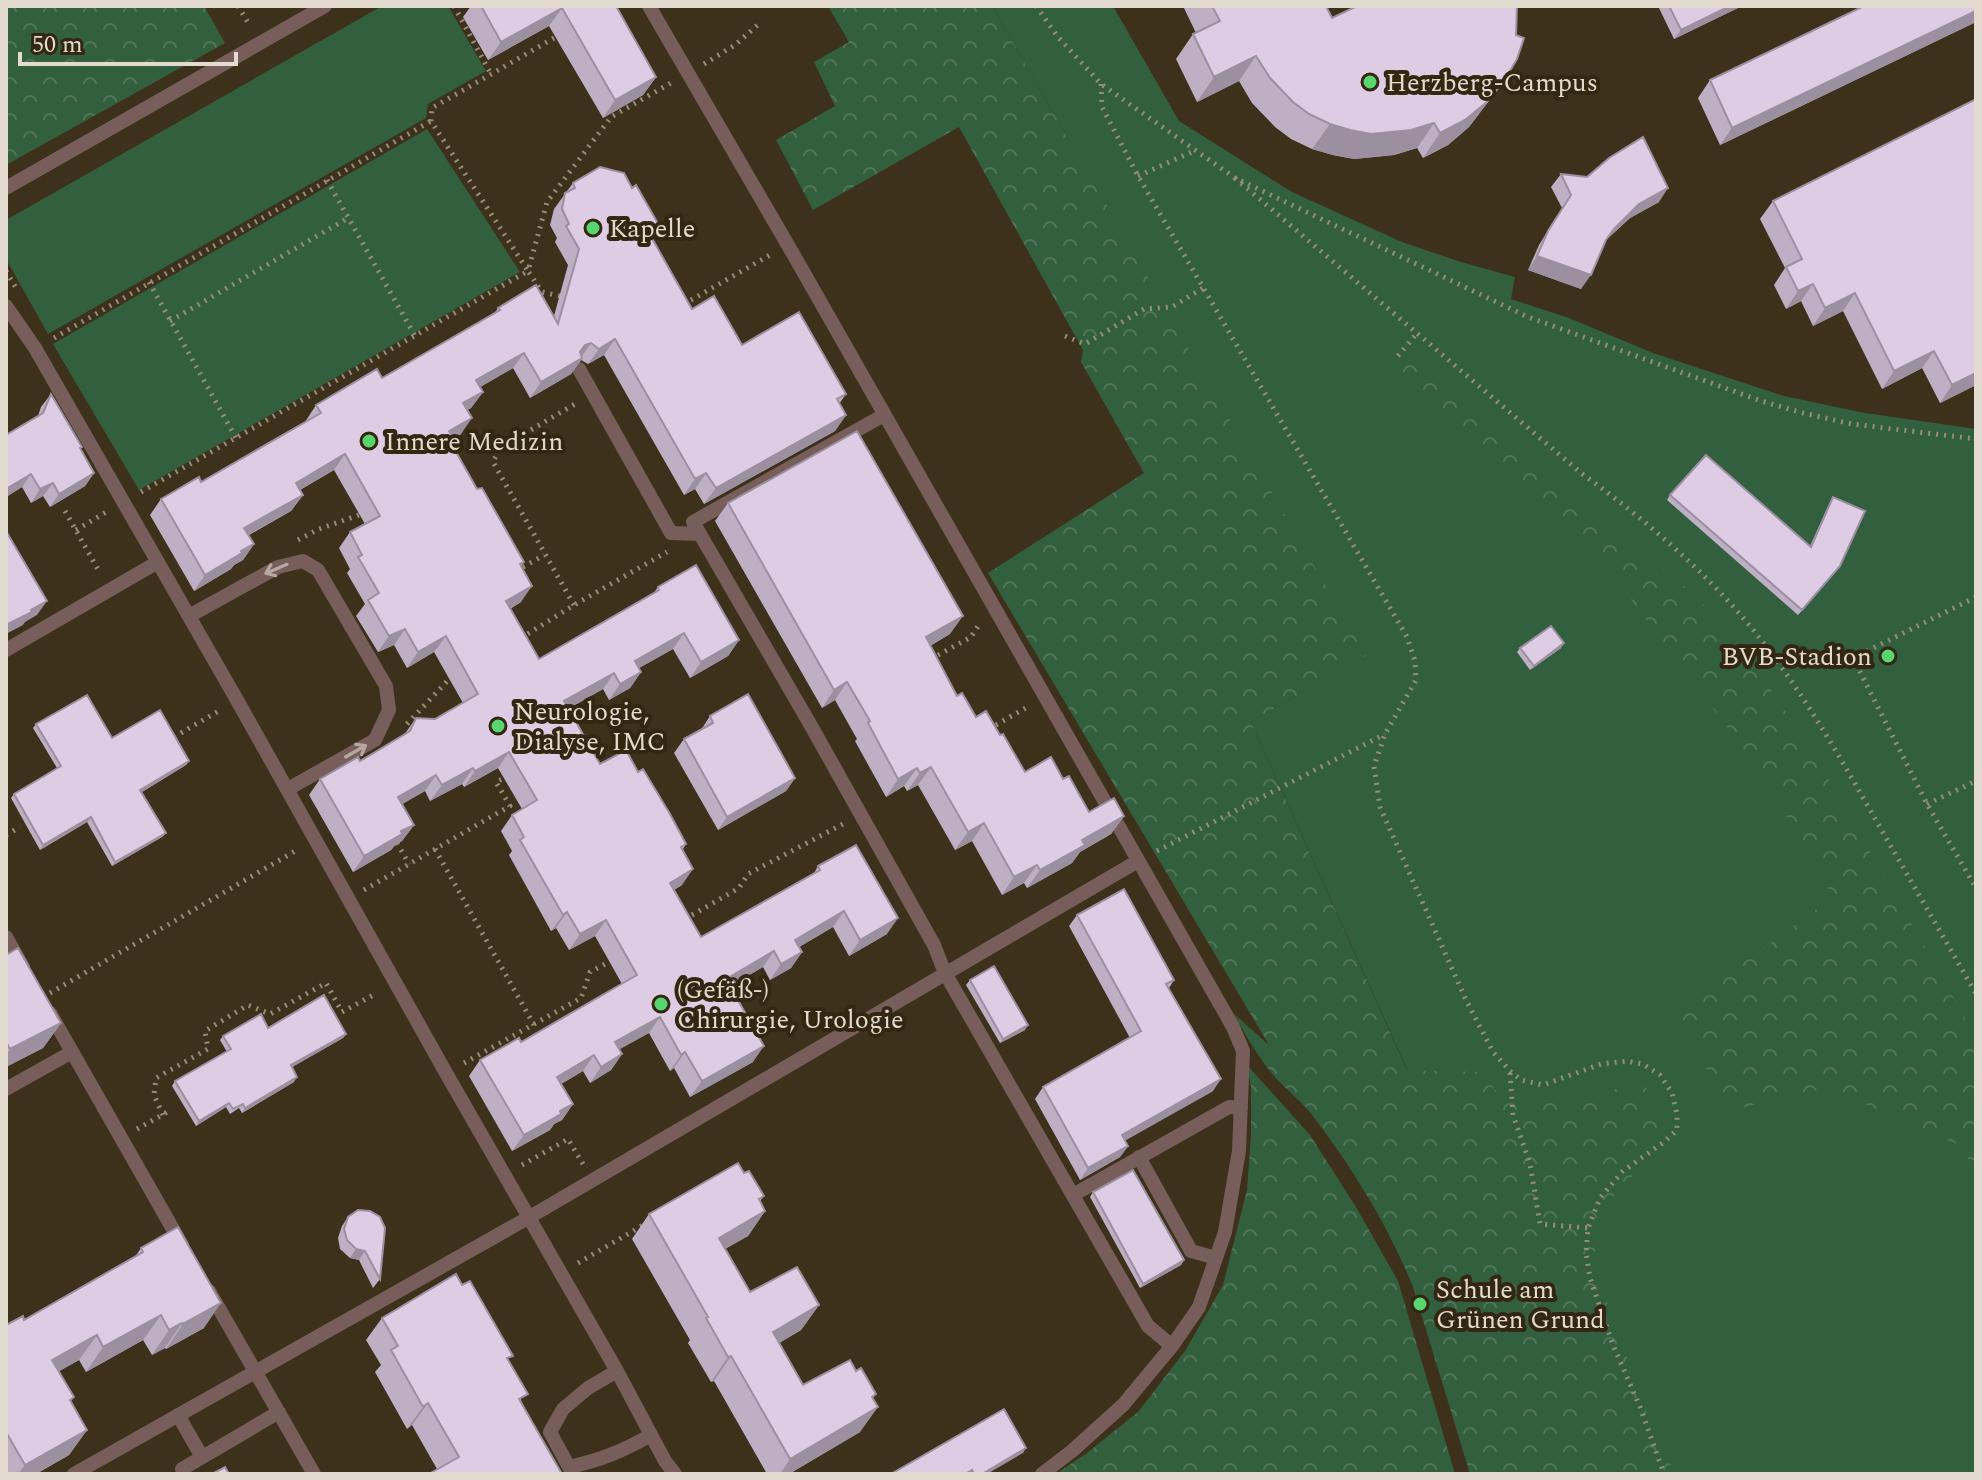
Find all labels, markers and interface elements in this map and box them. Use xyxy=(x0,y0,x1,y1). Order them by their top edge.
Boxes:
scale bar xyxy=(20,16,236,66)
text: 50 m xyxy=(32,27,83,63)
place label: Herzberg-Campus xyxy=(1386,63,1598,103)
marker: Herzberg-Campus xyxy=(1361,73,1379,91)
place label: Kapelle xyxy=(609,209,695,249)
marker: Kapelle xyxy=(584,219,602,237)
place label: Innere Medizin xyxy=(385,422,563,462)
marker: Innere Medizin xyxy=(360,432,378,450)
one-way arrow xyxy=(264,563,289,578)
place label: BVB-Stadion xyxy=(1722,637,1872,677)
marker: BVB-Stadion xyxy=(1879,647,1897,665)
place label: Neurologie, Dialyse, IMC xyxy=(514,692,666,762)
marker: Neurologie, Dialyse, IMC xyxy=(489,717,507,735)
one-way arrow xyxy=(344,743,367,759)
place label: (Gefäß-) Chirurgie, Urologie xyxy=(677,970,904,1040)
marker: (Gefäß-) Chirurgie, Urologie xyxy=(652,995,670,1013)
place label: Schule am Grünen Grund xyxy=(1436,1270,1605,1340)
marker: Schule am Grünen Grund xyxy=(1411,1295,1429,1313)

